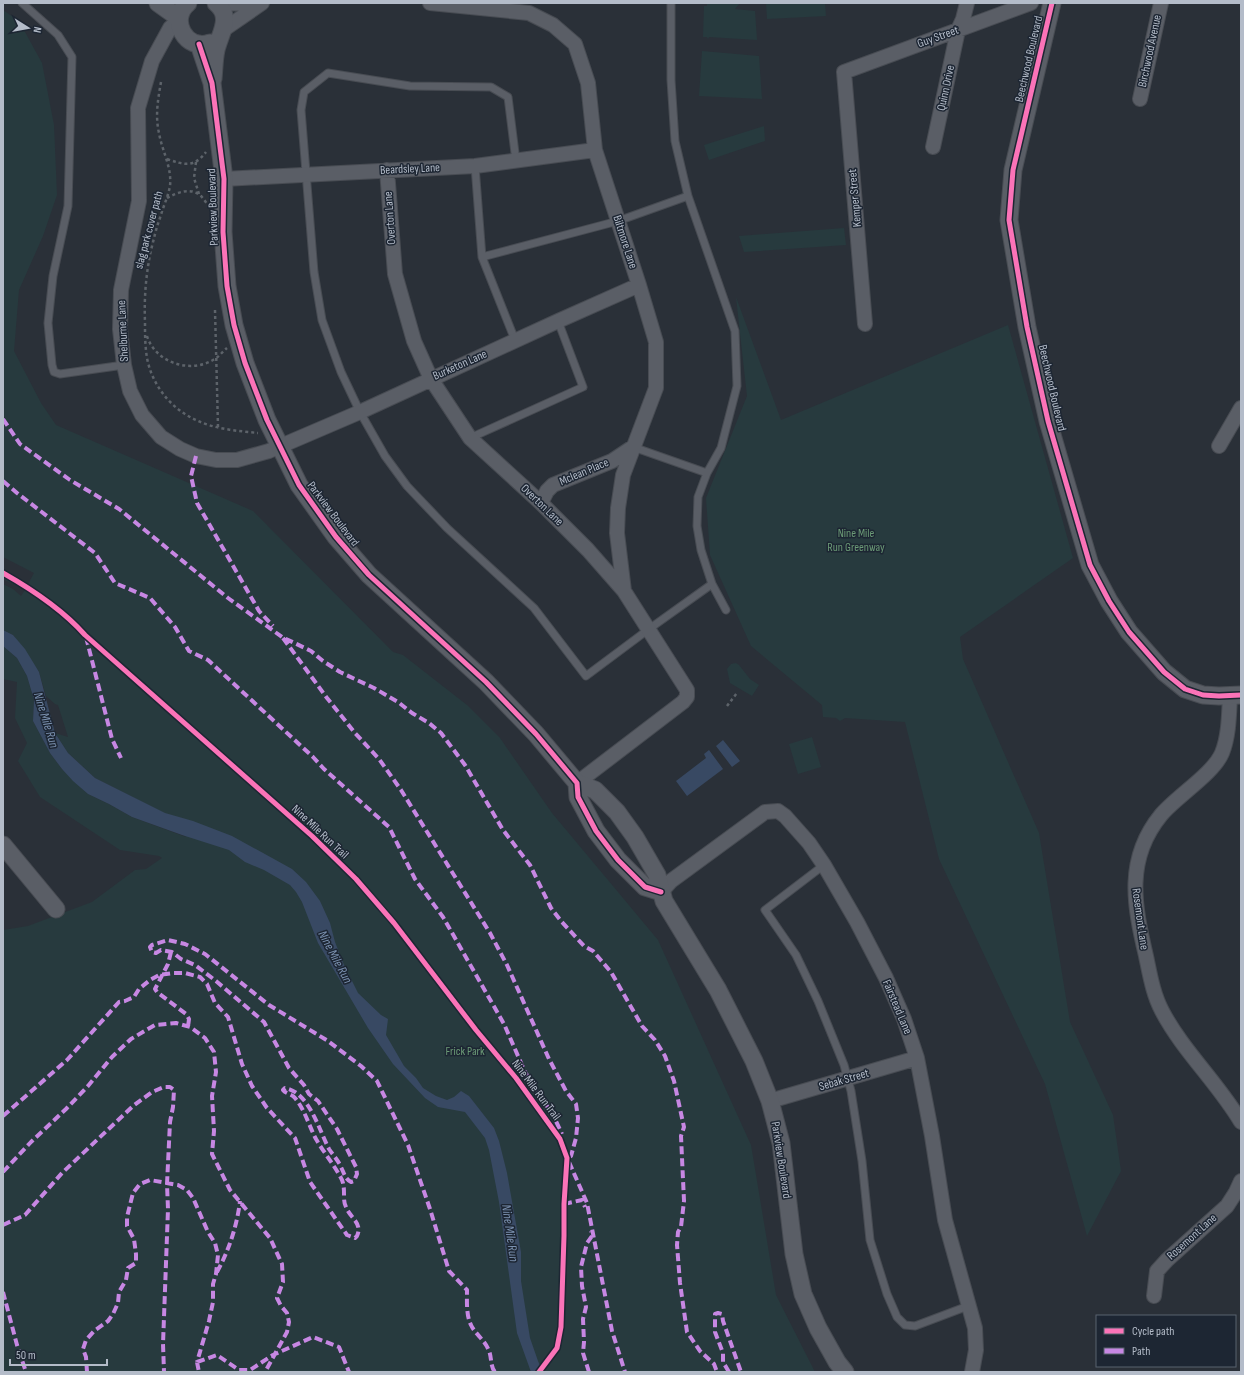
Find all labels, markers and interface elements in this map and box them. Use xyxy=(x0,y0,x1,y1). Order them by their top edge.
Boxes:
north arrow xyxy=(8,8,48,48)
street label: Birchwood Avenue xyxy=(1135,13,1165,89)
street label: Beechwood Boulevard xyxy=(1012,14,1046,104)
street label: Guy Street xyxy=(915,23,961,51)
text: N xyxy=(30,26,44,34)
street label: Quinn Drive xyxy=(934,64,958,112)
street label: Beardsley Lane xyxy=(380,160,440,178)
street label: Parkview Boulevard xyxy=(204,168,222,246)
street label: Kemper Street xyxy=(845,168,865,228)
street label: slag park cover path xyxy=(131,189,167,271)
street label: Overton Lane xyxy=(381,191,399,245)
street label: Biltmore Lane xyxy=(609,213,641,271)
street label: Shelburne Lane xyxy=(114,300,132,362)
street label: Beechwood Boulevard xyxy=(1035,343,1069,433)
street label: Burketon Lane xyxy=(431,346,490,384)
street label: Mclean Place xyxy=(557,455,611,489)
street label: Parkview Boulevard xyxy=(304,479,362,549)
street label: Overton Lane xyxy=(518,481,567,529)
park label: Nine Mile Run Greenway xyxy=(827,526,885,555)
water label: Nine Mile Run xyxy=(30,690,62,750)
street label: Nine Mile Run Trail xyxy=(288,802,352,862)
street label: Rosemont Lane xyxy=(1128,887,1152,951)
water label: Nine Mile Run xyxy=(314,928,356,987)
street label: Fairstead Lane xyxy=(879,978,915,1037)
park label: Frick Park xyxy=(445,1044,485,1059)
street label: Nine Mile Run Trail xyxy=(508,1057,564,1123)
street label: Sebak Street xyxy=(817,1066,871,1094)
street label: Parkview Boulevard xyxy=(768,1121,794,1199)
water label: Nine Mile Run xyxy=(498,1203,522,1263)
street label: Rosemont Lane xyxy=(1164,1211,1220,1263)
legend xyxy=(1096,1315,1236,1367)
text: Cycle path xyxy=(1132,1324,1174,1339)
scale bar xyxy=(10,1341,107,1367)
text: Path xyxy=(1132,1344,1150,1359)
text: 50 m xyxy=(16,1348,36,1363)

